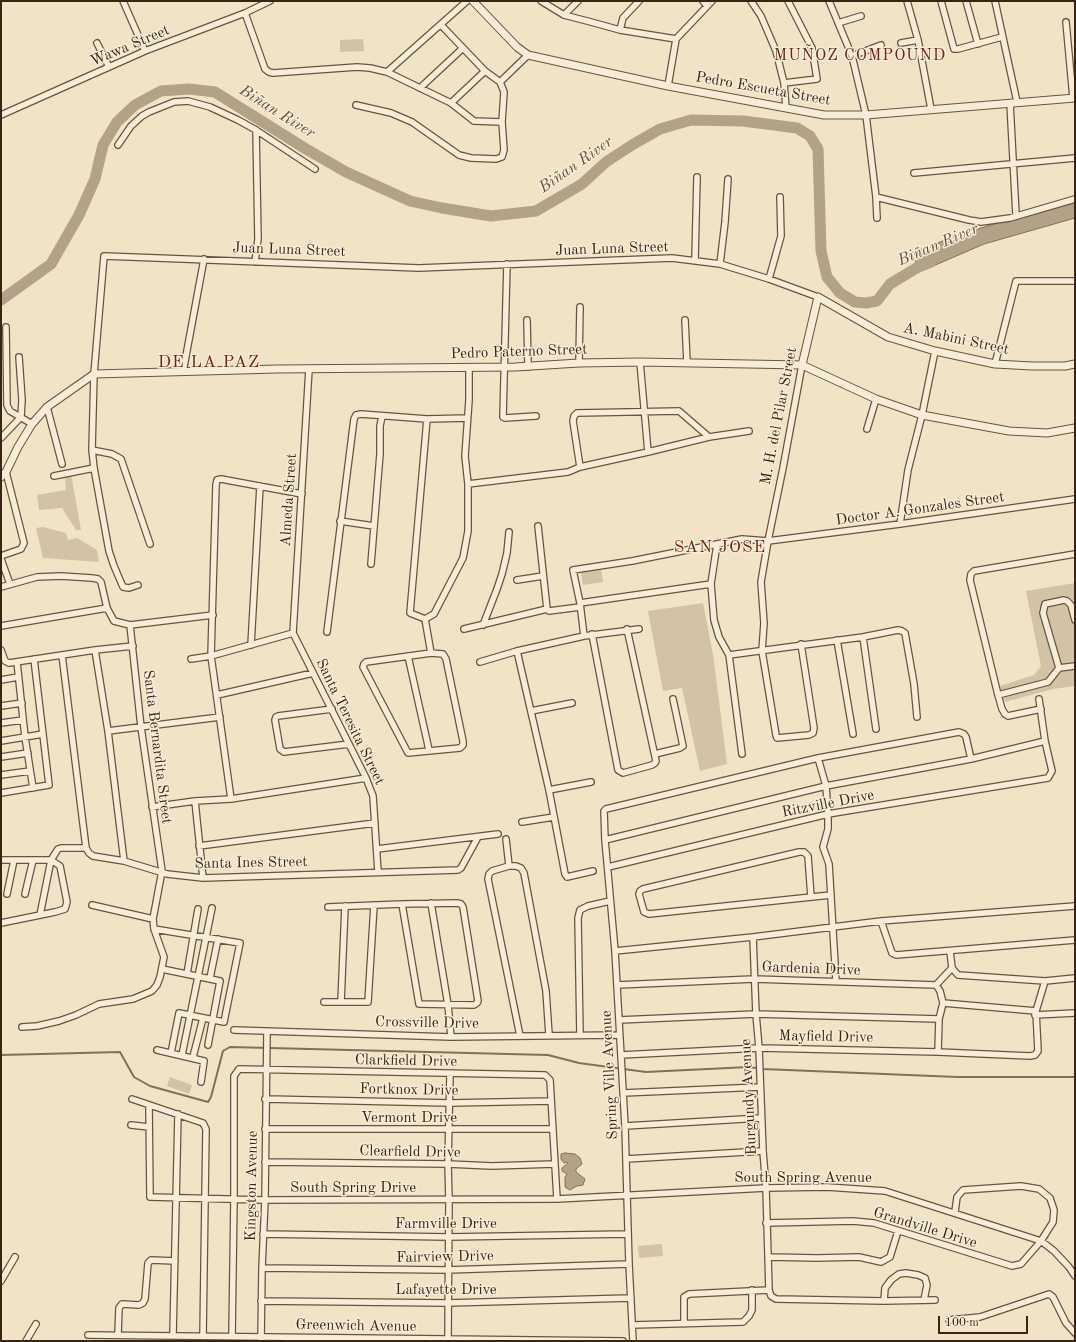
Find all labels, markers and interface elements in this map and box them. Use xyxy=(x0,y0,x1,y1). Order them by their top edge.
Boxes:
street label: Wawa Street xyxy=(88,21,172,71)
district label: MUÑOZ COMPOUND xyxy=(774,46,946,66)
street label: Pedro Escueta Street xyxy=(694,68,832,110)
water label: Biñan River xyxy=(236,81,318,143)
water label: Biñan River xyxy=(535,133,617,197)
water label: Biñan River xyxy=(895,219,981,271)
street label: Juan Luna Street xyxy=(555,238,669,260)
street label: Juan Luna Street xyxy=(232,239,346,261)
street label: A. Mabini Street xyxy=(901,319,1011,359)
street label: Pedro Paterno Street xyxy=(450,341,588,363)
street label: M. H. del Pilar Street xyxy=(757,346,801,486)
district label: DE LA PAZ xyxy=(158,353,260,373)
street label: Almeda Street xyxy=(277,453,301,547)
street label: Doctor A. Gonzales Street xyxy=(834,488,1006,530)
district label: SAN JOSE xyxy=(674,538,766,558)
street label: Santa Teresita Street xyxy=(312,656,388,788)
street label: Santa Bernardita Street xyxy=(139,669,175,825)
street label: Ritzville Drive xyxy=(780,786,876,822)
street label: Santa Ines Street xyxy=(194,853,308,873)
street label: Gardenia Drive xyxy=(761,958,861,980)
street label: Spring Ville Avenue xyxy=(598,1010,622,1140)
street label: Crossville Drive xyxy=(375,1013,479,1033)
street label: Mayfield Drive xyxy=(779,1027,873,1047)
street label: Burgundy Avenue xyxy=(737,1038,761,1156)
street label: Clarkfield Drive xyxy=(355,1051,457,1071)
street label: Fortknox Drive xyxy=(359,1080,459,1100)
street label: Vermont Drive xyxy=(361,1109,457,1127)
street label: Kingston Avenue xyxy=(242,1130,262,1242)
street label: Clearfield Drive xyxy=(359,1142,461,1162)
street label: South Spring Avenue xyxy=(734,1169,872,1187)
street label: South Spring Drive xyxy=(290,1179,416,1197)
street label: Grandville Drive xyxy=(871,1204,979,1252)
street label: Farmville Drive xyxy=(395,1215,497,1233)
street label: Fairview Drive xyxy=(396,1247,494,1267)
street label: Lafayette Drive xyxy=(395,1281,497,1299)
scale bar xyxy=(940,1308,1030,1334)
street label: Greenwich Avenue xyxy=(295,1316,417,1336)
text: 100 m xyxy=(945,1317,979,1329)

